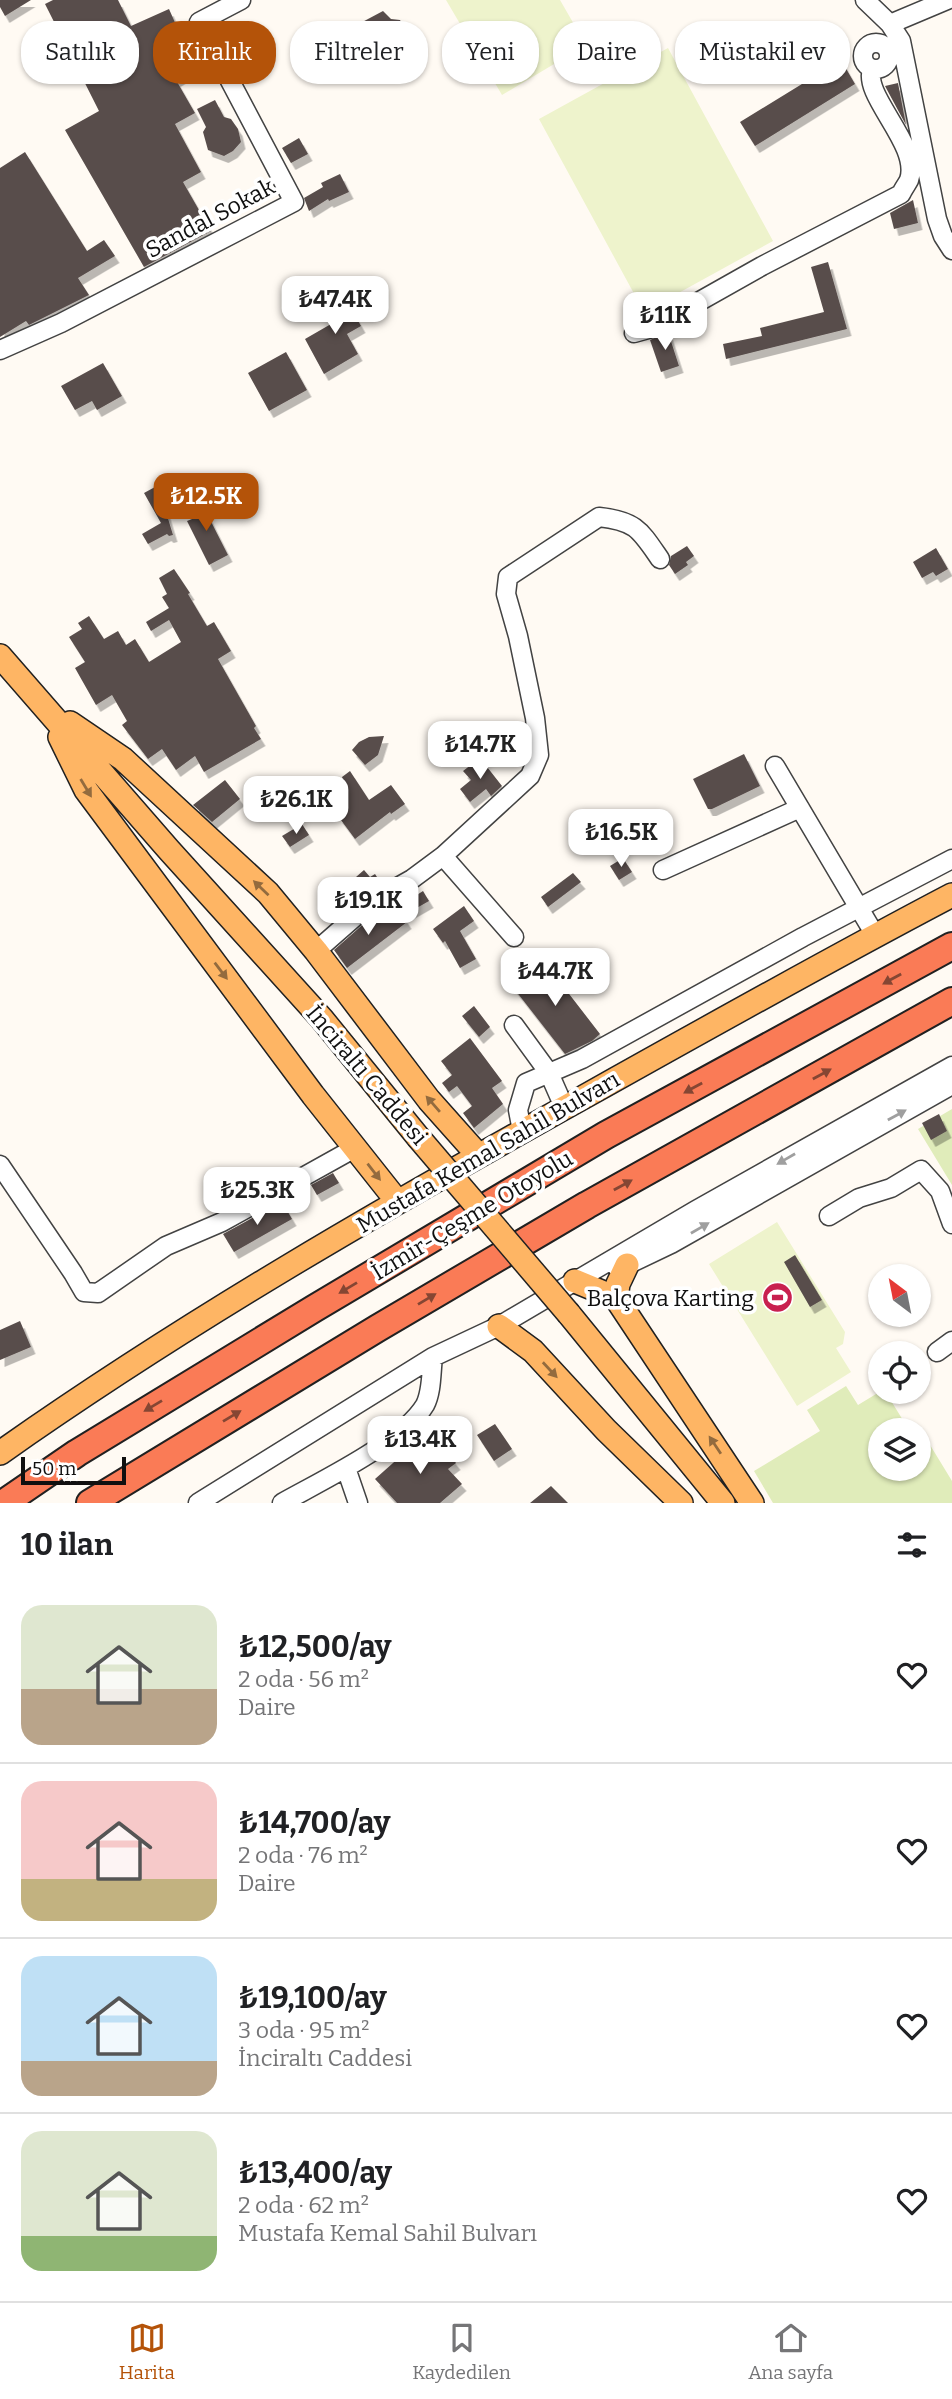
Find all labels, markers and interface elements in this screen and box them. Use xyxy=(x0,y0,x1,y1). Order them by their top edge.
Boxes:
chip: Satılık xyxy=(21,21,139,84)
chip: Kiralık xyxy=(153,21,276,84)
chip: Filtreler xyxy=(290,21,428,84)
chip: Yeni xyxy=(442,21,539,84)
chip: Daire xyxy=(553,21,661,84)
chip: Müstakil ev xyxy=(675,21,850,84)
street label: Sandal Sokak xyxy=(141,172,279,264)
pin: ₺47.4K xyxy=(278,276,392,336)
text: ₺47.4K xyxy=(298,285,372,313)
pin: ₺11K xyxy=(624,292,706,352)
text: ₺11K xyxy=(639,301,691,329)
pin: ₺12.5K xyxy=(149,474,263,533)
text: ₺12.5K xyxy=(170,482,242,510)
pin: ₺14.7K xyxy=(423,722,537,781)
text: ₺14.7K xyxy=(444,730,516,758)
pin: ₺26.1K xyxy=(239,776,353,836)
one-way arrow xyxy=(80,778,93,798)
text: ₺26.1K xyxy=(259,785,333,813)
pin: ₺16.5K xyxy=(564,810,678,869)
text: ₺16.5K xyxy=(584,818,658,846)
pin: ₺19.1K xyxy=(311,878,425,937)
one-way arrow xyxy=(253,880,270,896)
text: ₺19.1K xyxy=(333,886,403,914)
pin: ₺44.7K xyxy=(498,948,612,1008)
text: ₺44.7K xyxy=(517,957,593,985)
one-way arrow xyxy=(214,962,228,980)
one-way arrow xyxy=(882,973,902,984)
street label: İnciraltı Caddesi xyxy=(300,999,434,1151)
street label: Mustafa Kemal Sahil Bulvarı xyxy=(351,1065,625,1239)
one-way arrow xyxy=(812,1068,832,1080)
one-way arrow xyxy=(683,1082,702,1094)
one-way arrow xyxy=(426,1096,441,1113)
one-way arrow xyxy=(888,1109,907,1121)
street label: İzmir-Çeşme Otoyolu xyxy=(366,1144,578,1286)
one-way arrow xyxy=(776,1153,795,1165)
one-way arrow xyxy=(366,1162,381,1180)
pin: ₺25.3K xyxy=(200,1168,314,1227)
text: ₺25.3K xyxy=(219,1176,295,1204)
one-way arrow xyxy=(614,1179,633,1191)
one-way arrow xyxy=(690,1221,709,1234)
north arrow xyxy=(868,1264,931,1326)
map controls xyxy=(868,1264,931,1481)
sports icon: Balçova Karting xyxy=(760,1281,794,1315)
one-way arrow xyxy=(338,1282,357,1295)
place label: Balçova Karting xyxy=(587,1284,754,1312)
one-way arrow xyxy=(417,1293,436,1306)
button: locate xyxy=(868,1341,931,1404)
one-way arrow xyxy=(542,1361,558,1378)
one-way arrow xyxy=(144,1400,163,1413)
one-way arrow xyxy=(222,1410,241,1423)
pin: ₺13.4K xyxy=(363,1416,477,1476)
button: layers xyxy=(868,1418,931,1481)
text: ₺13.4K xyxy=(383,1425,457,1453)
one-way arrow xyxy=(709,1436,722,1455)
scale bar xyxy=(21,1454,126,1486)
text: 50 m xyxy=(32,1457,76,1480)
icon: filters xyxy=(893,1526,931,1564)
text: 10 ilan xyxy=(21,1527,113,1563)
text: ₺12,500/ay xyxy=(238,1629,392,1665)
icon: home xyxy=(77,1633,161,1717)
icon: heart xyxy=(893,1656,931,1694)
text: 2 oda · 56 m² xyxy=(238,1665,369,1693)
text: Daire xyxy=(238,1693,296,1721)
text: ₺14,700/ay xyxy=(238,1805,390,1841)
icon: home xyxy=(77,1809,161,1893)
icon: heart xyxy=(893,1832,931,1870)
text: 2 oda · 76 m² xyxy=(238,1841,368,1869)
text: Daire xyxy=(238,1869,296,1897)
text: ₺19,100/ay xyxy=(238,1980,387,2016)
icon: home xyxy=(77,1984,161,2068)
icon: heart xyxy=(893,2007,931,2045)
text: 3 oda · 95 m² xyxy=(238,2016,369,2044)
text: İnciraltı Caddesi xyxy=(238,2044,412,2072)
text: ₺13,400/ay xyxy=(238,2155,392,2191)
icon: home xyxy=(77,2159,161,2243)
icon: heart xyxy=(893,2182,931,2220)
text: 2 oda · 62 m² xyxy=(238,2191,369,2219)
text: Mustafa Kemal Sahil Bulvarı xyxy=(238,2219,537,2247)
tab: Harita xyxy=(119,2319,175,2384)
tab: Kaydedilen xyxy=(412,2319,511,2384)
tab: Ana sayfa xyxy=(748,2319,833,2384)

